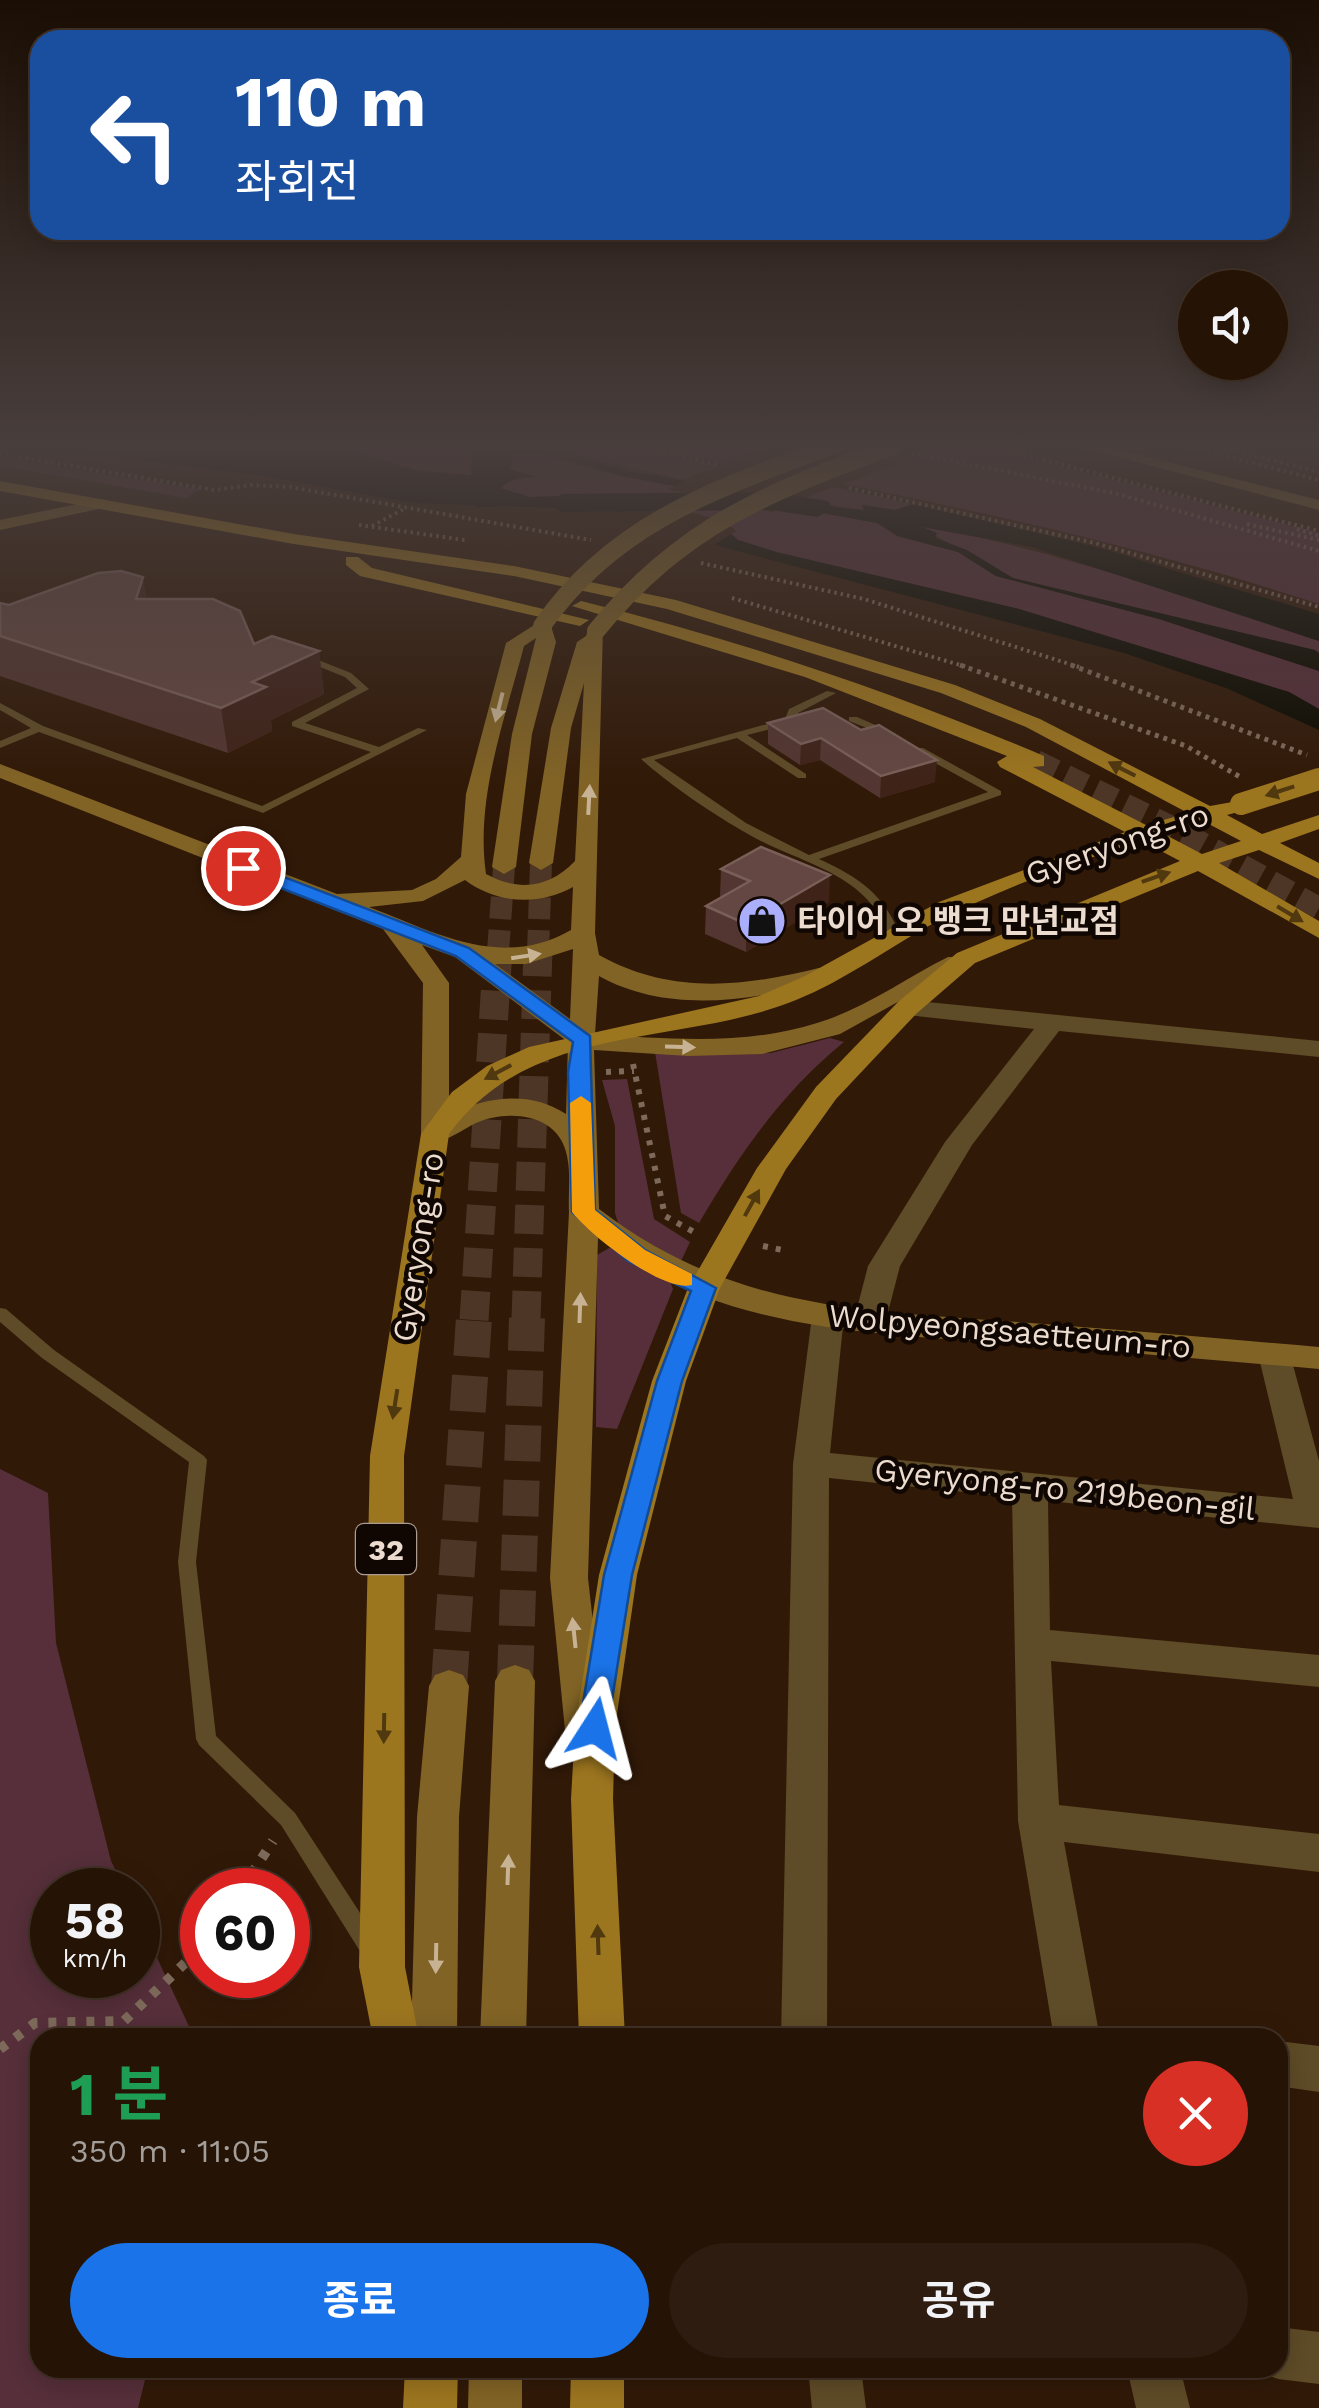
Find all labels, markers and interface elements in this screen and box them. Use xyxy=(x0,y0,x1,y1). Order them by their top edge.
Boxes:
text: 110 m xyxy=(235,61,426,143)
icon: left xyxy=(70,70,200,200)
text: 좌회전 xyxy=(235,155,359,208)
map controls xyxy=(1178,270,1288,380)
button: sound xyxy=(1178,270,1288,380)
one-way arrow xyxy=(491,692,506,723)
one-way arrow xyxy=(1108,761,1137,778)
one-way arrow xyxy=(581,784,597,816)
one-way arrow xyxy=(1265,785,1295,800)
street label: Gyeryong-ro xyxy=(1020,795,1214,893)
pin xyxy=(201,826,286,911)
icon: arrive xyxy=(216,841,271,896)
one-way arrow xyxy=(1142,869,1172,884)
shop icon: 타이어 오 뱅크 만년교점 xyxy=(736,895,788,947)
place label: 타이어 오 뱅크 만년교점 xyxy=(797,902,1119,940)
one-way arrow xyxy=(1276,905,1304,922)
one-way arrow xyxy=(511,948,542,964)
one-way arrow xyxy=(665,1040,697,1056)
one-way arrow xyxy=(484,1064,513,1081)
street label: Gyeryong-ro xyxy=(384,1149,452,1345)
one-way arrow xyxy=(743,1189,760,1218)
one-way arrow xyxy=(572,1292,588,1324)
street label: Wolpyeongsaetteum-ro xyxy=(827,1296,1193,1366)
one-way arrow xyxy=(386,1388,402,1420)
street label: Gyeryong-ro 219beon-gil xyxy=(873,1450,1257,1528)
road number: 32 xyxy=(356,1524,416,1574)
one-way arrow xyxy=(566,1616,582,1648)
position arrow xyxy=(543,1676,647,1780)
one-way arrow xyxy=(376,1713,392,1745)
one-way arrow xyxy=(501,1854,517,1886)
speed limit sign: 60 xyxy=(180,1868,310,1998)
text: 58 xyxy=(65,1891,125,1950)
one-way arrow xyxy=(589,1924,605,1956)
one-way arrow xyxy=(428,1943,444,1975)
text: km/h xyxy=(63,1944,127,1973)
text: 1 분 xyxy=(70,2059,168,2130)
button: close xyxy=(1143,2061,1248,2166)
text: 350 m · 11:05 xyxy=(70,2132,270,2170)
button: 종료 xyxy=(70,2243,649,2358)
button: 공유 xyxy=(669,2243,1248,2358)

